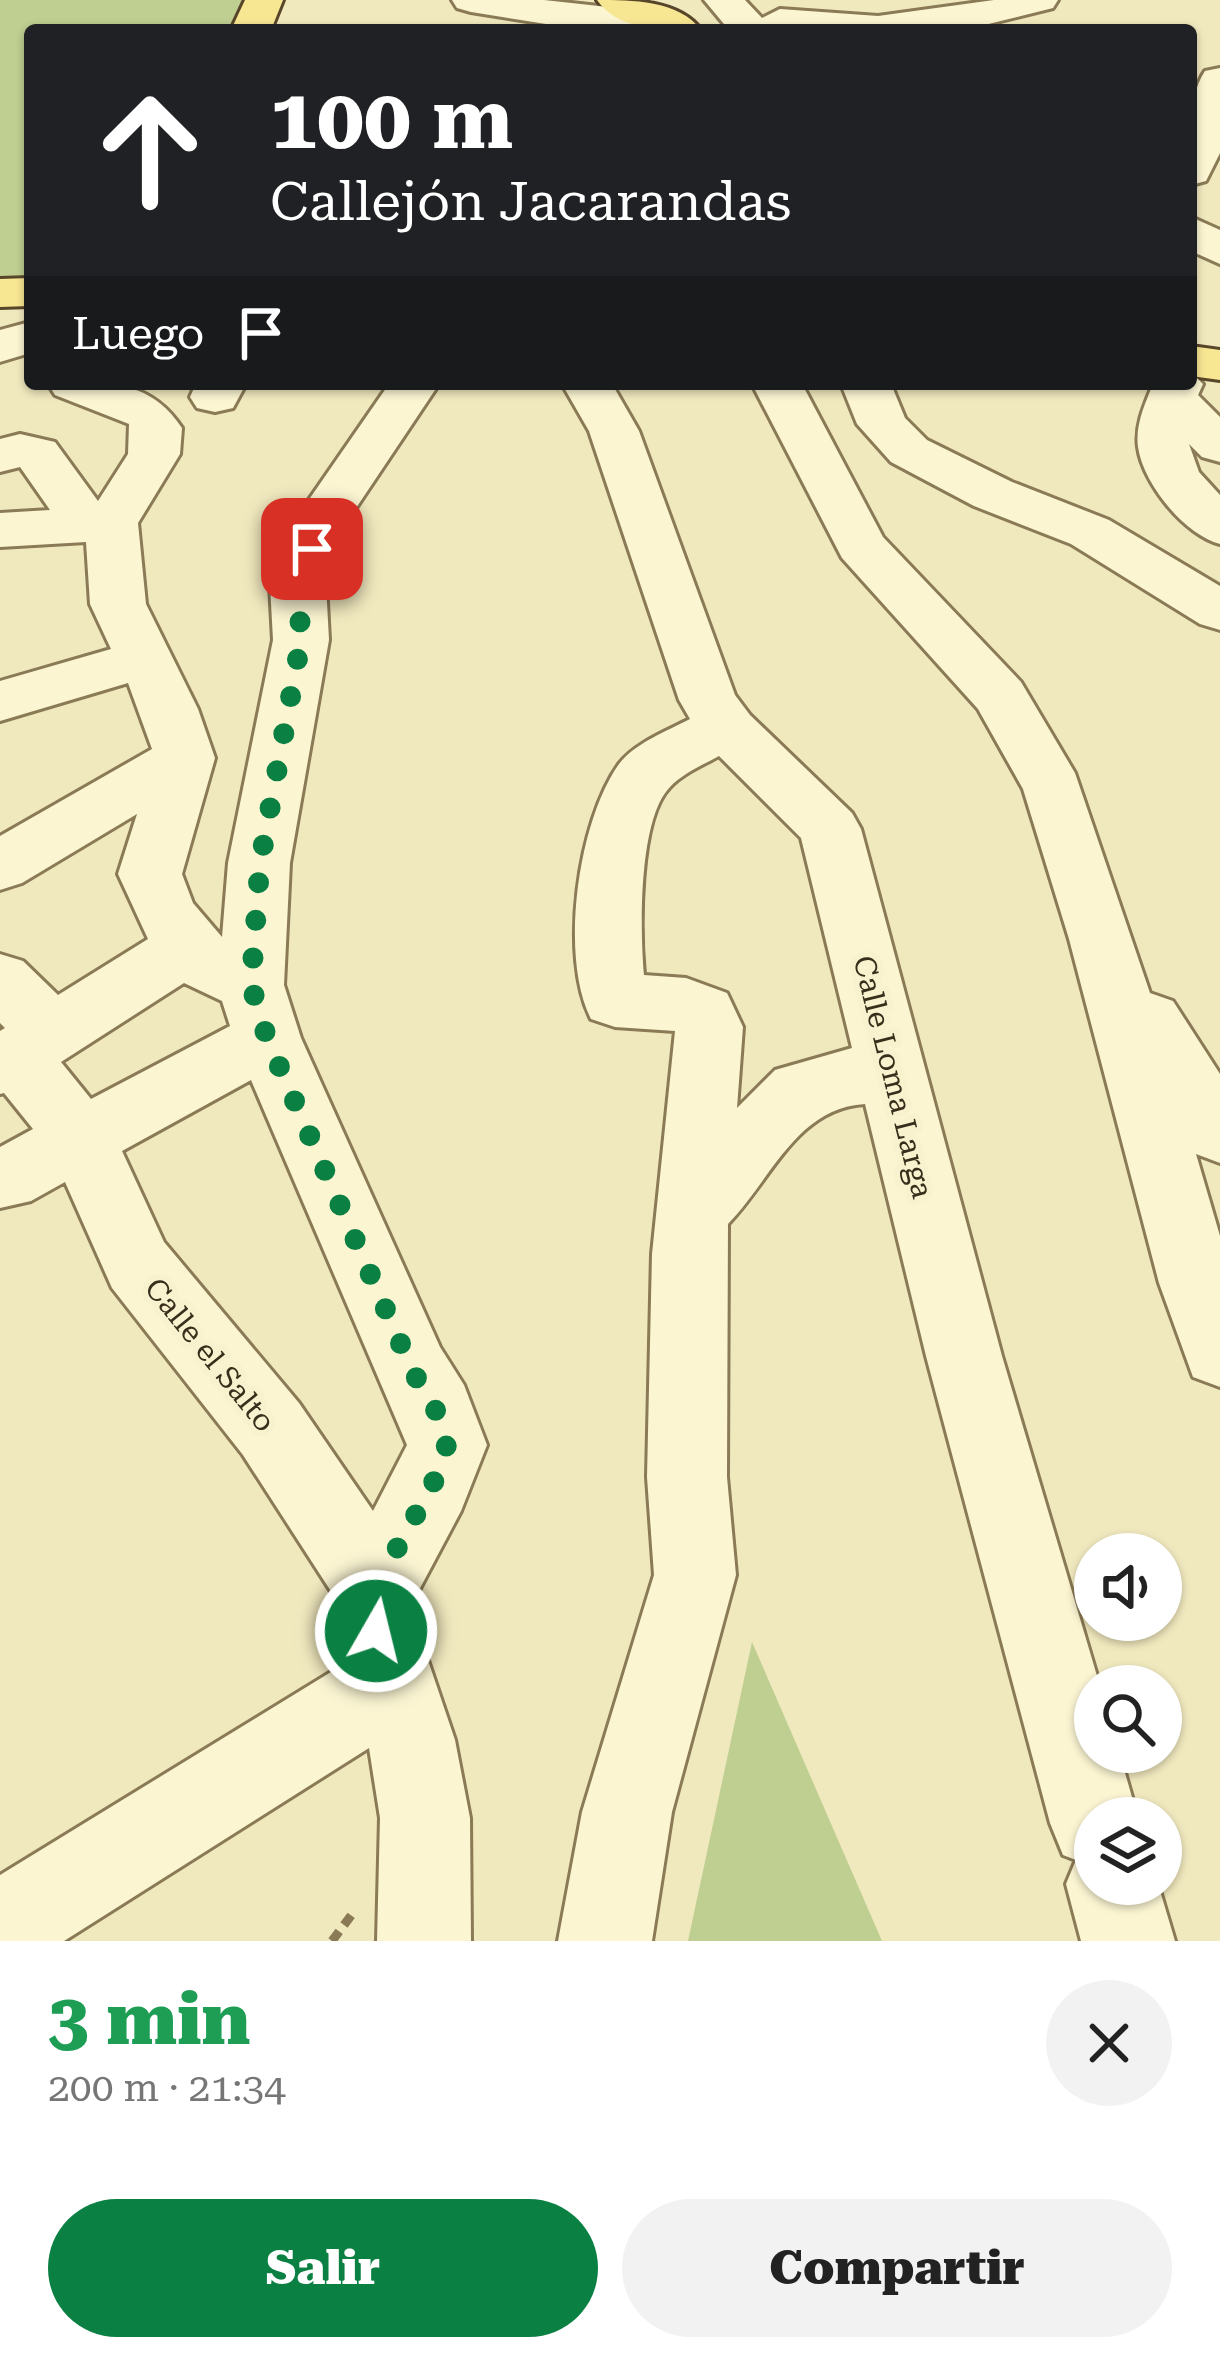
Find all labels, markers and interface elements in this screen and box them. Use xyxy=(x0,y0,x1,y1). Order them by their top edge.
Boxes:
text: 100 m xyxy=(270,70,513,168)
icon: ahead xyxy=(72,72,228,228)
text: Callejón Jacarandas xyxy=(270,170,791,233)
icon: arrive xyxy=(228,300,294,366)
text: Luego xyxy=(72,307,204,360)
pin xyxy=(261,498,363,600)
icon: arrive xyxy=(279,516,345,582)
street label: Calle Loma Larga xyxy=(846,952,941,1202)
street label: Calle el Salto xyxy=(138,1271,283,1438)
map controls xyxy=(1074,1533,1182,1905)
button: sound xyxy=(1074,1533,1182,1641)
position arrow xyxy=(313,1568,439,1694)
button: search xyxy=(1074,1665,1182,1773)
button: layers xyxy=(1074,1797,1182,1905)
text: 3 min xyxy=(48,1977,250,2062)
button: close xyxy=(1046,1980,1172,2106)
text: 200 m · 21:34 xyxy=(48,2065,286,2111)
button: Salir xyxy=(48,2199,598,2337)
button: Compartir xyxy=(622,2199,1172,2337)

